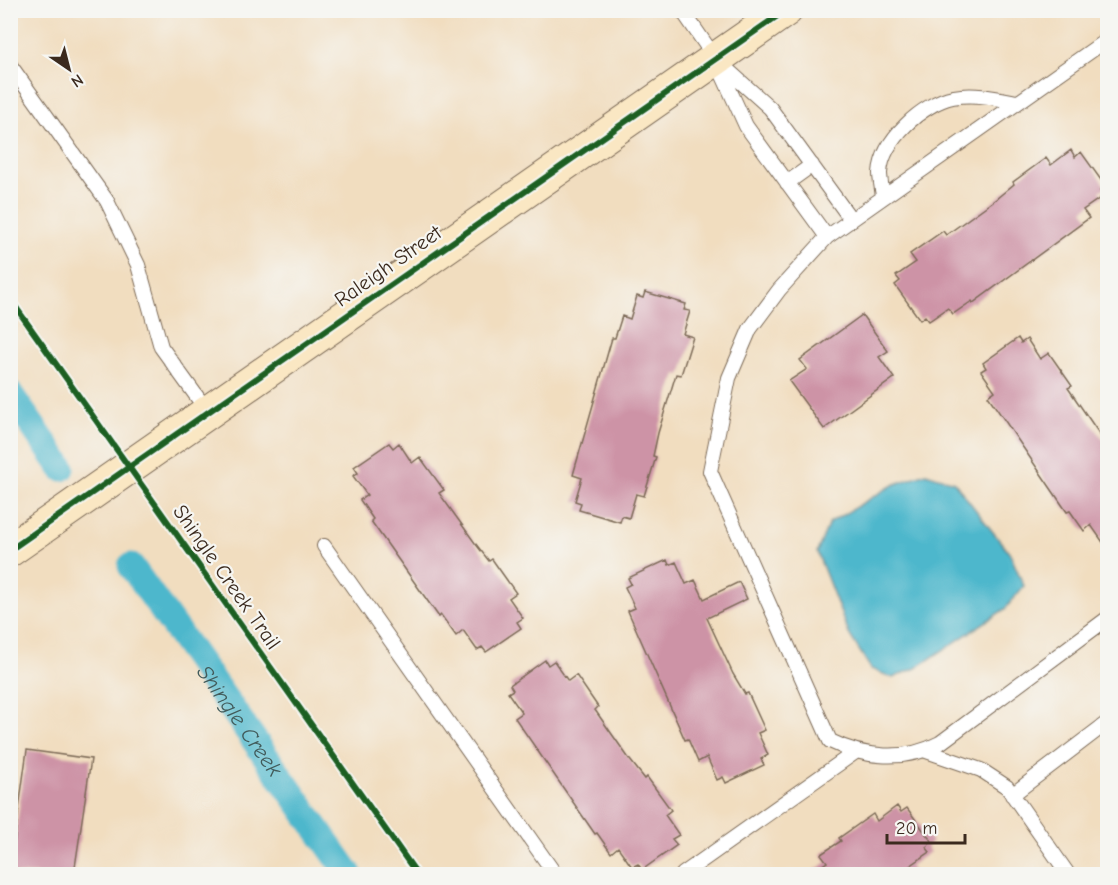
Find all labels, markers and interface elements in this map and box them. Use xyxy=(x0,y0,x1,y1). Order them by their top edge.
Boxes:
north arrow xyxy=(39,39,99,99)
text: N xyxy=(68,70,86,91)
street label: Raleigh Street xyxy=(330,220,447,312)
street label: Shingle Creek Trail xyxy=(168,500,286,654)
water label: Shingle Creek xyxy=(191,660,288,782)
scale bar xyxy=(887,807,965,845)
text: 20 m xyxy=(896,818,937,839)

